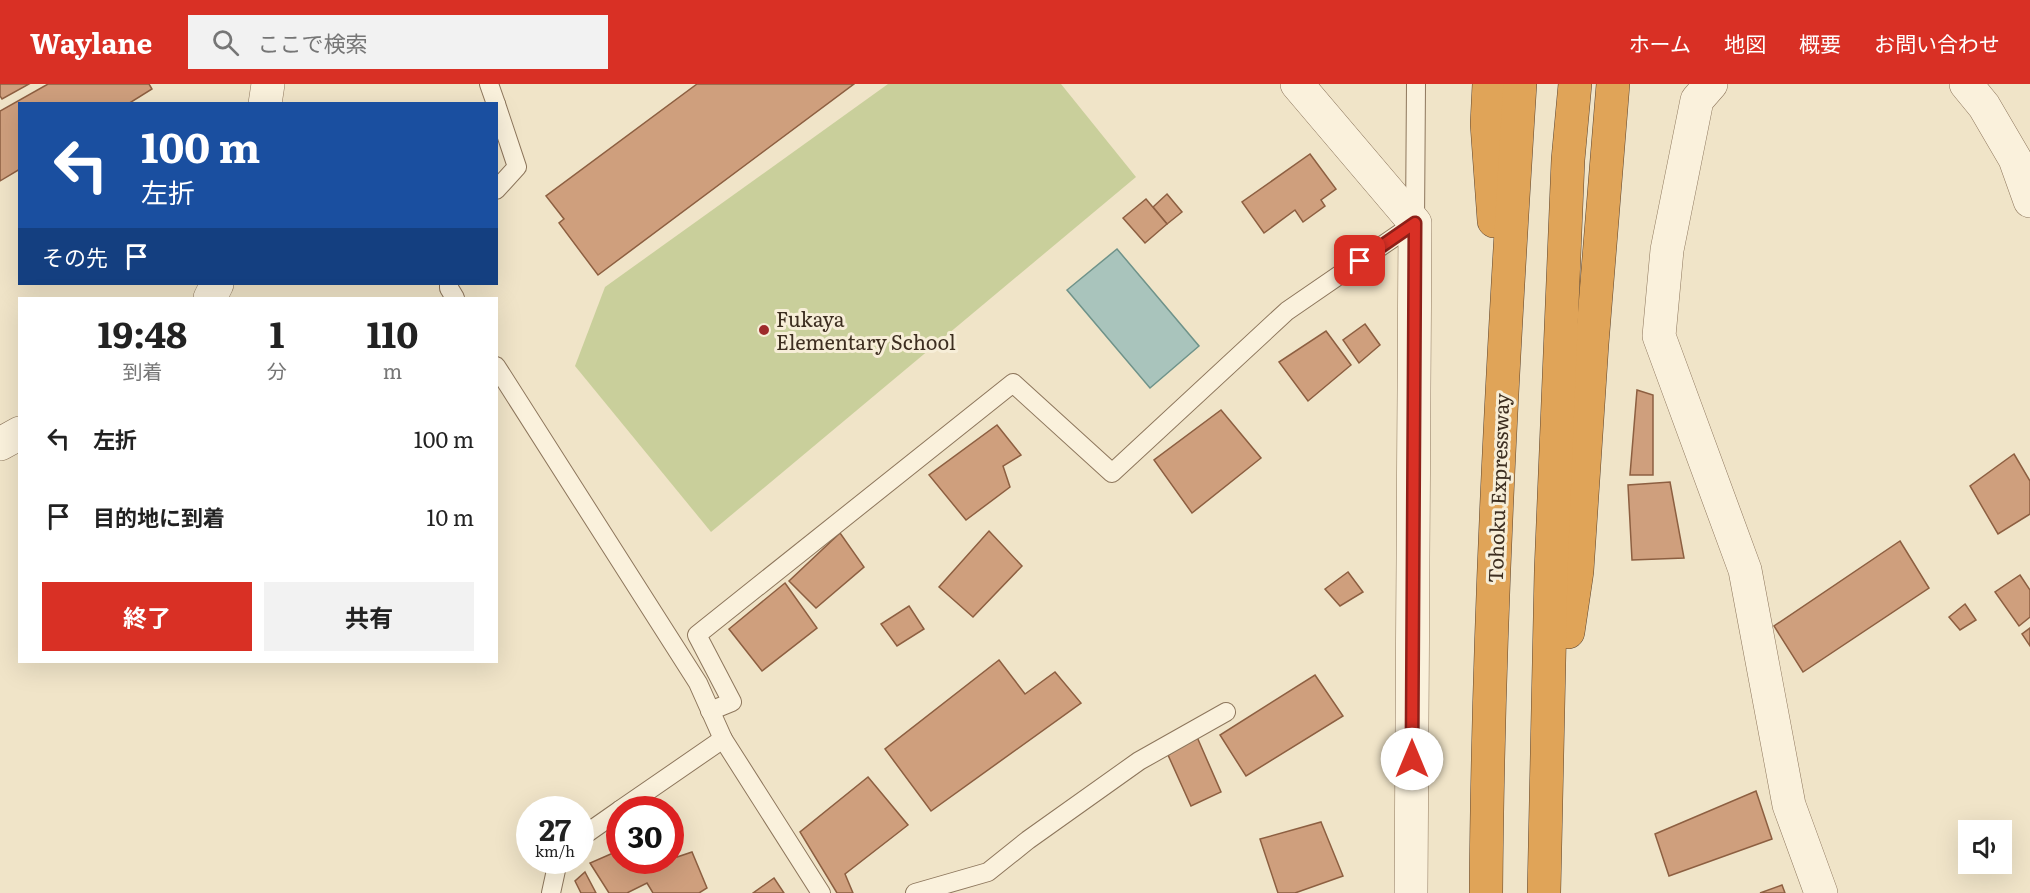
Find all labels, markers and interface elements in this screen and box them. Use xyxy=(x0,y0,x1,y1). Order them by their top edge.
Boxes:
search box xyxy=(188,15,608,69)
text: Waylane xyxy=(30,21,152,63)
icon: search xyxy=(209,26,242,59)
text: ここで検索 xyxy=(257,26,367,59)
text: ホーム xyxy=(1629,27,1691,58)
text: 地図 xyxy=(1724,27,1766,58)
text: 概要 xyxy=(1799,27,1841,58)
text: お問い合わせ xyxy=(1874,27,2000,58)
text: 100 m xyxy=(141,114,260,176)
icon: left xyxy=(42,126,120,204)
text: 左折 xyxy=(141,171,195,211)
pin xyxy=(1334,235,1385,286)
text: その先 xyxy=(42,240,108,273)
icon: arrive xyxy=(120,240,153,273)
icon: arrive xyxy=(1343,244,1376,277)
place label: Fukaya Elementary School xyxy=(776,303,956,356)
text: 19:48 xyxy=(98,306,187,359)
text: 1 xyxy=(269,306,284,359)
text: 110 xyxy=(366,306,418,359)
marker: Fukaya Elementary School xyxy=(757,323,771,337)
text: 到着 xyxy=(122,355,162,385)
text: 分 xyxy=(267,355,287,385)
text: m xyxy=(383,355,402,385)
street label: Tohoku Expressway xyxy=(1479,392,1515,583)
icon: left xyxy=(42,422,75,455)
text: 左折 xyxy=(93,422,137,455)
text: 100 m xyxy=(414,422,474,455)
icon: arrive xyxy=(42,500,75,533)
text: 目的地に到着 xyxy=(93,500,225,533)
text: 10 m xyxy=(427,500,474,533)
button: 終了 xyxy=(42,582,252,651)
button: 共有 xyxy=(264,582,474,651)
position arrow xyxy=(1380,727,1444,791)
speed limit sign: 30 xyxy=(606,796,684,874)
text: 27 xyxy=(539,806,571,850)
map controls xyxy=(1958,820,2012,874)
button: sound xyxy=(1958,820,2012,874)
text: km/h xyxy=(535,839,575,862)

